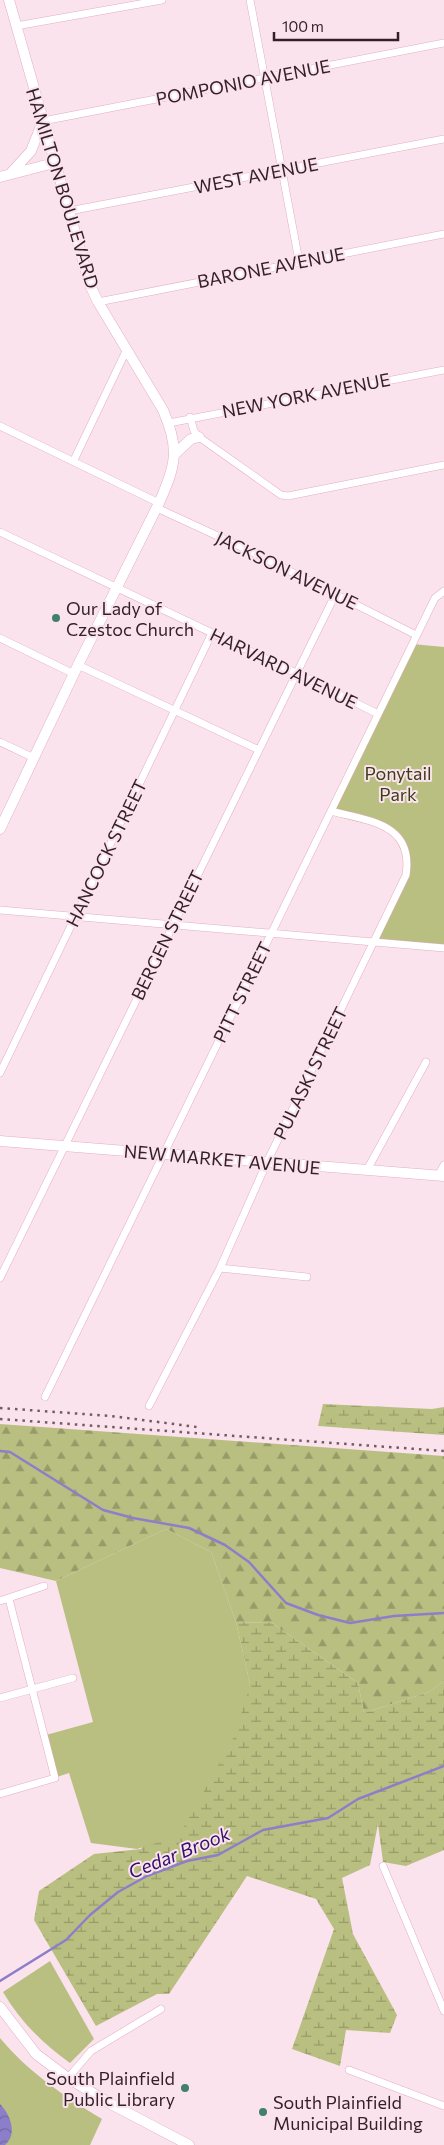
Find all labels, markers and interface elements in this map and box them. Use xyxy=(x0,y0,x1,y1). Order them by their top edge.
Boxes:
scale bar xyxy=(274,10,398,42)
text: 100 m xyxy=(282,17,324,35)
street label: POMPONIO AVENUE xyxy=(154,54,332,110)
street label: HAMILTON BOULEVARD xyxy=(22,85,104,291)
street label: WEST AVENUE xyxy=(192,152,320,198)
street label: BARONE AVENUE xyxy=(195,242,347,292)
street label: NEW YORK AVENUE xyxy=(220,368,392,422)
street label: JACKSON AVENUE xyxy=(212,526,362,614)
place label: Our Lady of Czestoc Church xyxy=(66,597,194,640)
marker: Our Lady of Czestoc Church xyxy=(50,612,62,624)
street label: HARVARD AVENUE xyxy=(207,623,361,713)
park label: Ponytail Park xyxy=(364,762,432,805)
street label: HANCOCK STREET xyxy=(61,776,151,930)
street label: BERGEN STREET xyxy=(126,866,208,1004)
street label: PITT STREET xyxy=(208,938,276,1046)
street label: PULASKI STREET xyxy=(268,1003,352,1143)
street label: NEW MARKET AVENUE xyxy=(123,1139,321,1179)
water label: Cedar Brook xyxy=(125,1821,234,1883)
place label: South Plainfield Public Library xyxy=(46,2067,175,2110)
marker: South Plainfield Public Library xyxy=(179,2082,191,2094)
place label: South Plainfield Municipal Building xyxy=(273,2091,423,2134)
marker: South Plainfield Municipal Building xyxy=(257,2106,269,2118)

